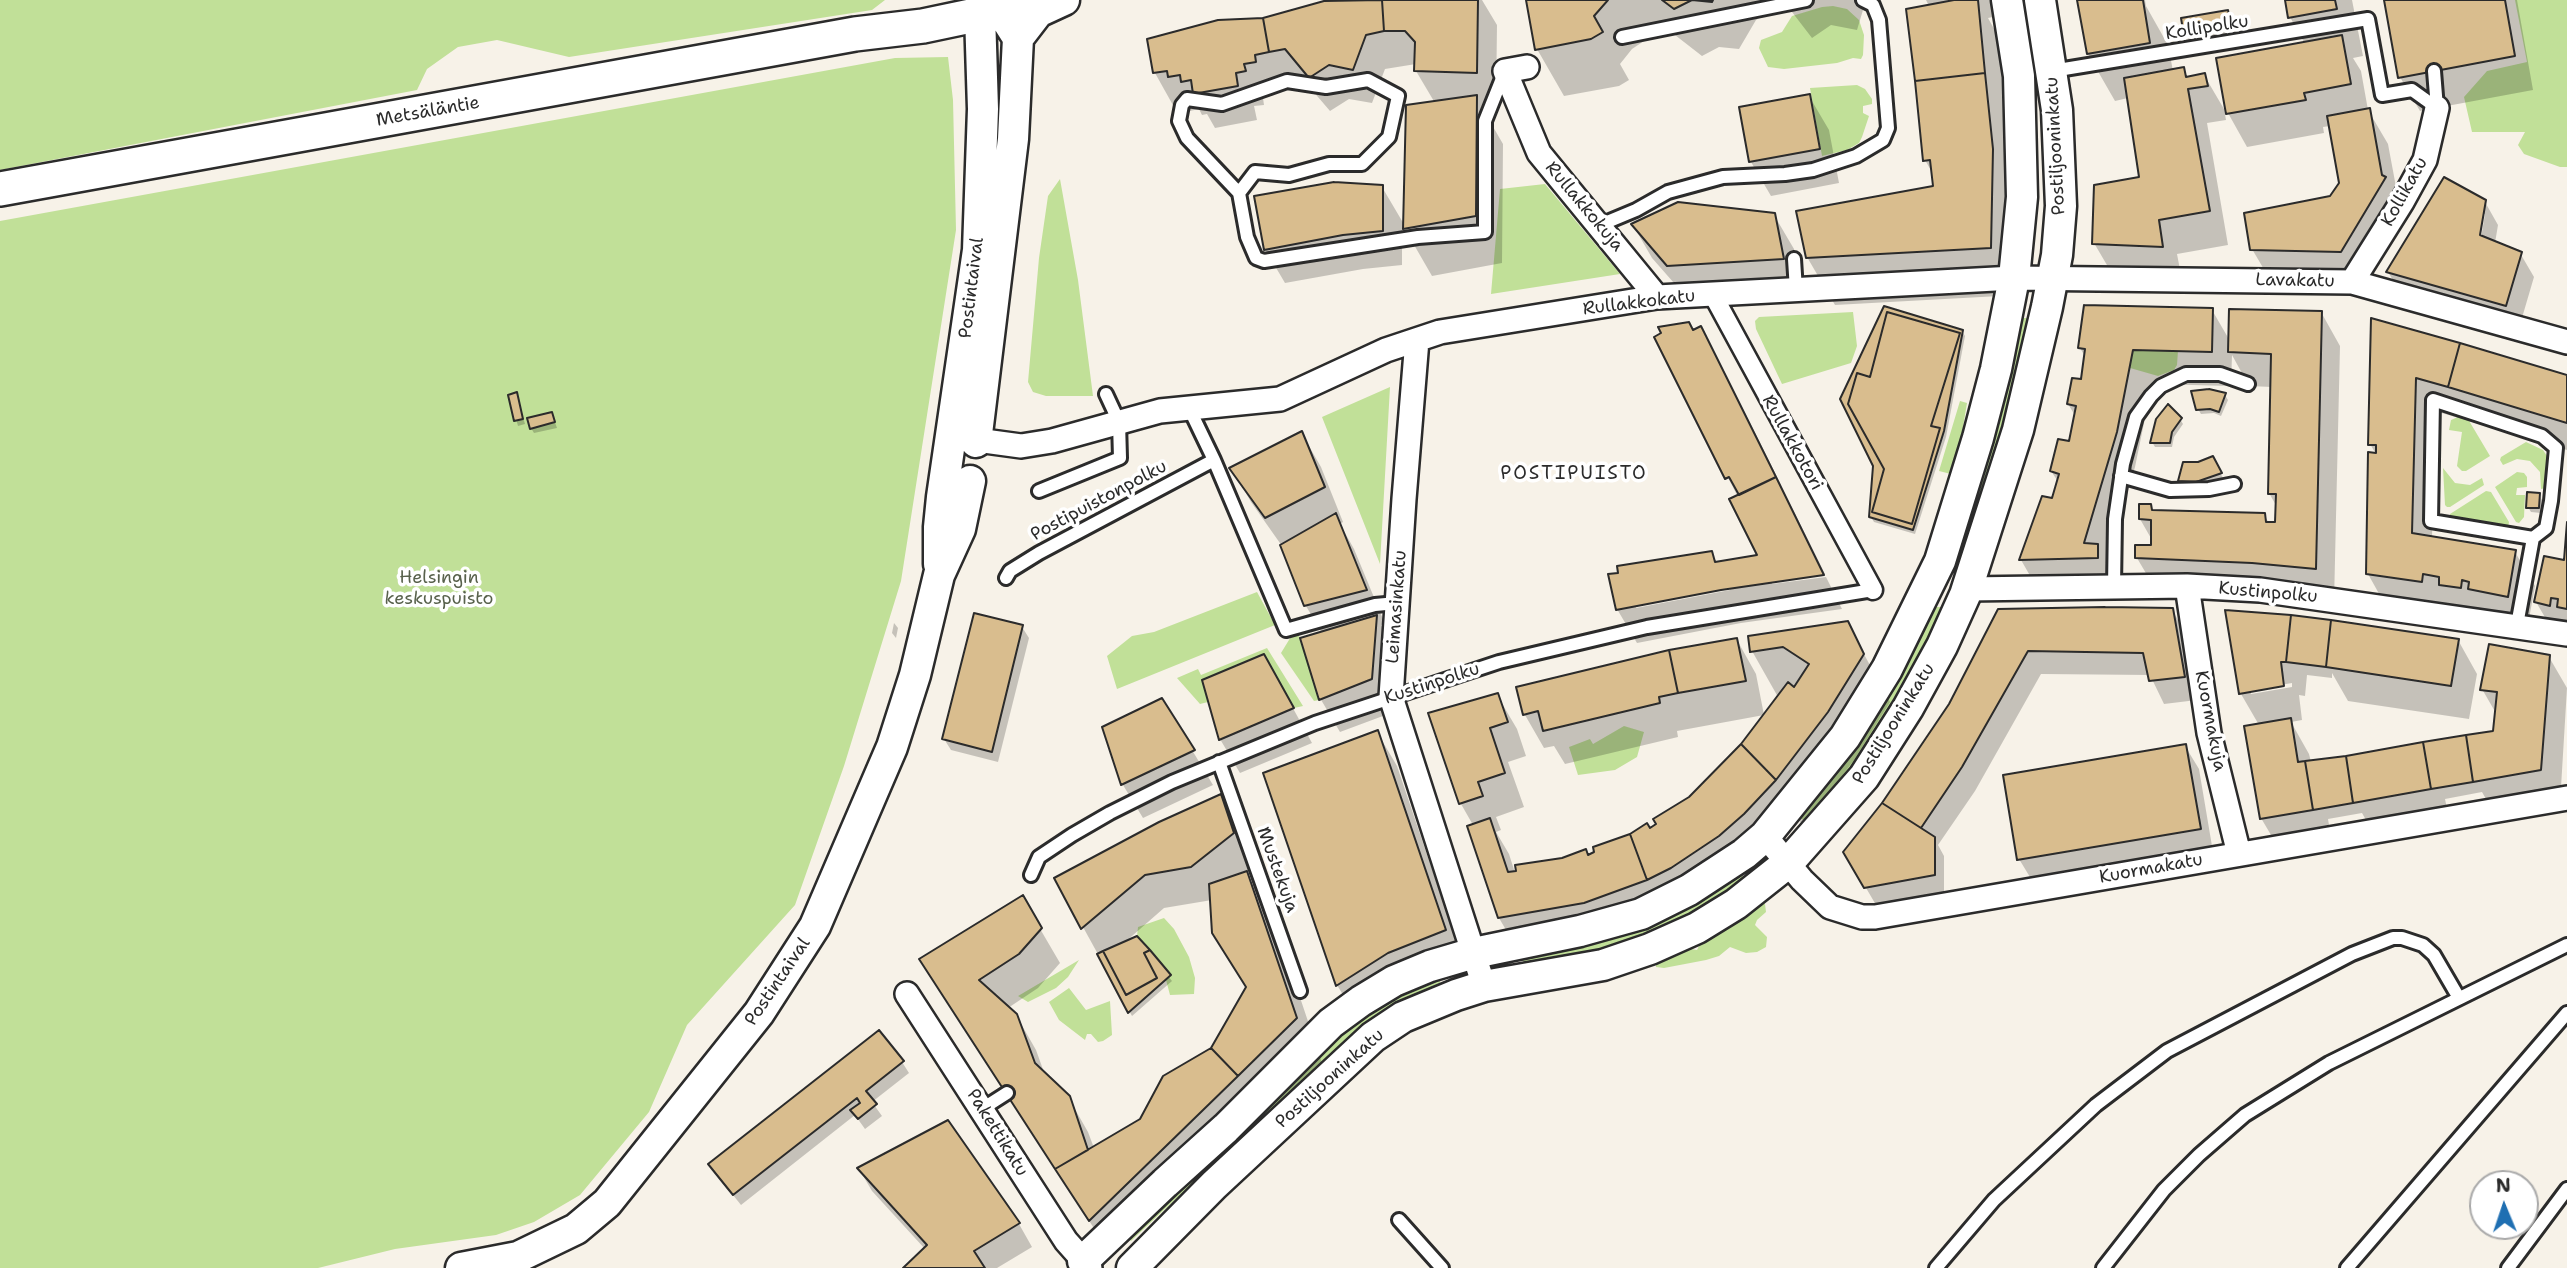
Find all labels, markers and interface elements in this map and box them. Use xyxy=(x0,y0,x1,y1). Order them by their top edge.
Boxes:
street label: Kollipolku xyxy=(2164,11,2250,45)
street label: Postiljooninkatu xyxy=(2042,76,2070,216)
street label: Metsäläntie xyxy=(375,92,481,132)
street label: Kollikatu xyxy=(2377,154,2433,230)
street label: Rullakkokuja xyxy=(1540,158,1628,256)
street label: Postintaival xyxy=(955,236,989,340)
street label: Lavakatu xyxy=(2255,270,2335,292)
street label: Rullakkokatu xyxy=(1581,285,1697,321)
street label: Rullakkotori xyxy=(1757,392,1827,494)
street label: Postipuistonpolku xyxy=(1027,456,1171,546)
district label: POSTIPUISTO xyxy=(1502,463,1646,485)
street label: Leimasinkatu xyxy=(1382,549,1412,665)
park label: Helsingin keskuspuisto xyxy=(385,567,493,610)
street label: Kustinpolku xyxy=(2218,578,2318,608)
street label: Kustinpolku xyxy=(1381,658,1483,710)
street label: Postiljooninkatu xyxy=(1848,659,1940,789)
street label: Kuormakuja xyxy=(2190,669,2230,773)
street label: Mustekuja xyxy=(1252,824,1302,916)
street label: Kuormakatu xyxy=(2097,849,2205,889)
street label: Postintaival xyxy=(741,934,815,1030)
street label: Postiljooninkatu xyxy=(1271,1025,1389,1133)
street label: Pakettikatu xyxy=(962,1085,1032,1181)
north arrow xyxy=(2469,1170,2539,1240)
text: N xyxy=(2495,1173,2511,1198)

